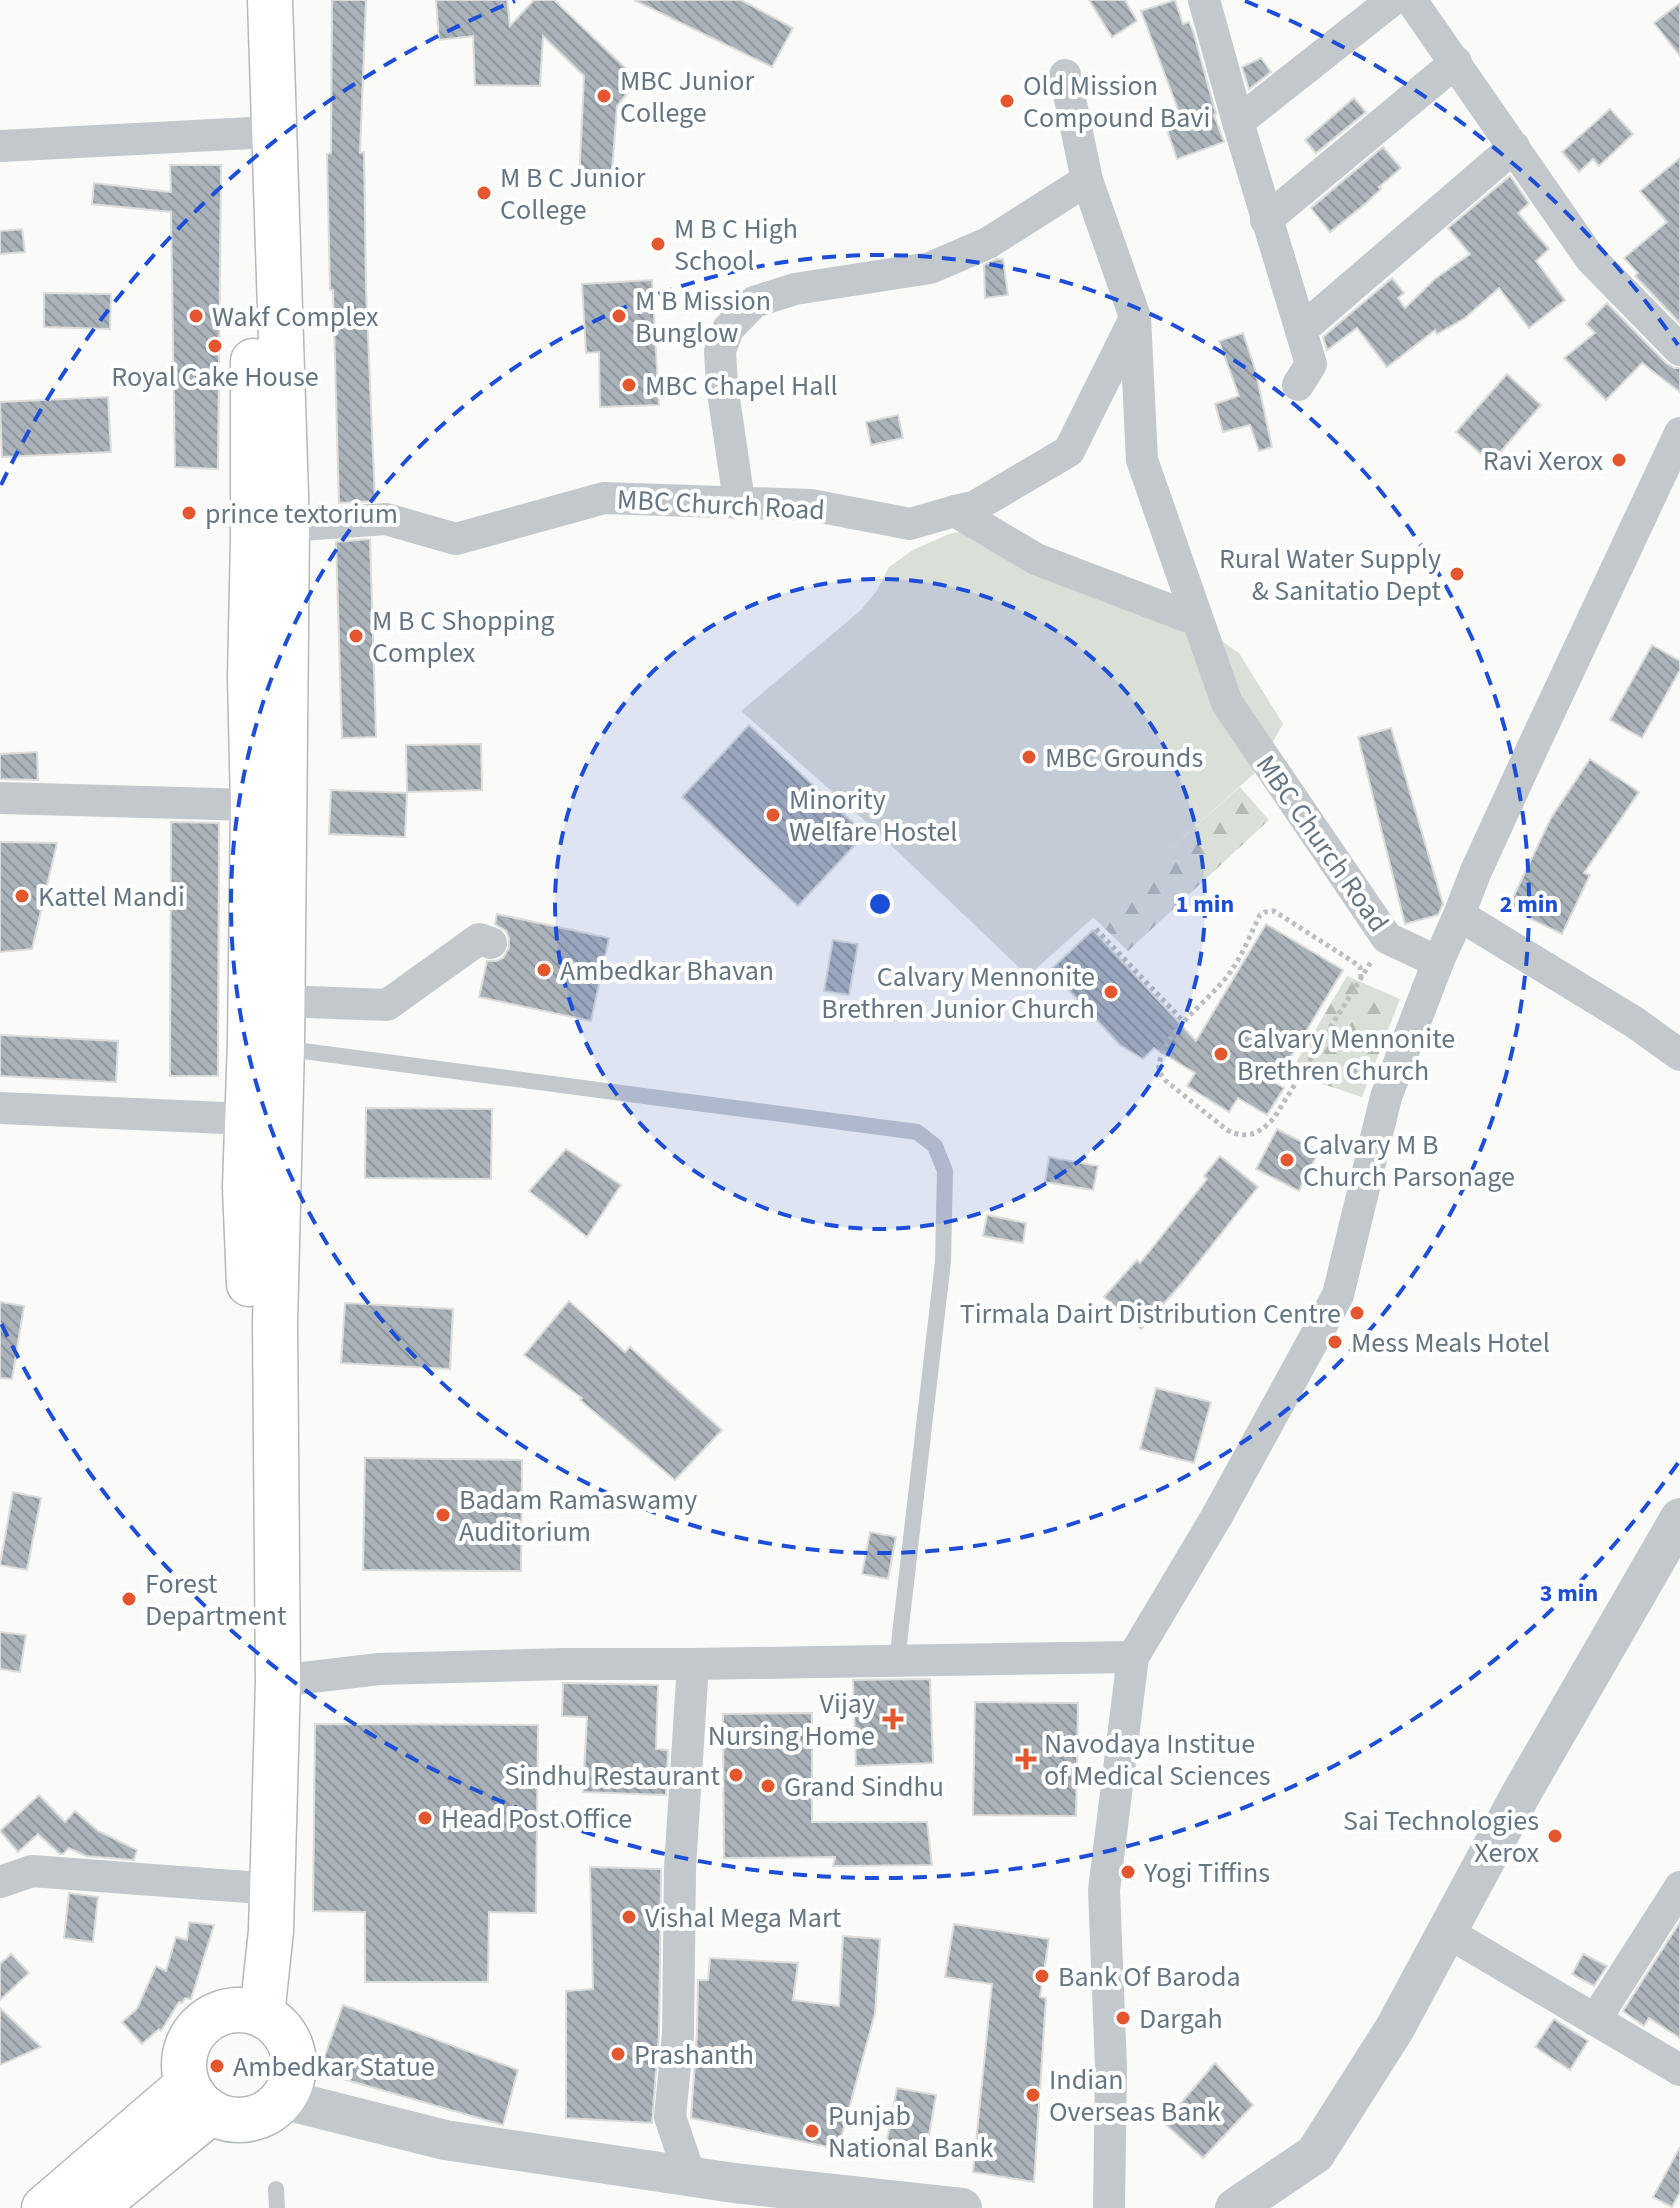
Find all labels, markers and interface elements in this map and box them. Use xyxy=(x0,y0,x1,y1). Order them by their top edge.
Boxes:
place label: MBC Junior College xyxy=(620,61,754,133)
place label: Old Mission Compound Bavi xyxy=(1023,66,1210,138)
marker: MBC Junior College xyxy=(595,87,613,105)
marker: Old Mission Compound Bavi xyxy=(998,92,1016,110)
place label: M B C Junior College xyxy=(500,158,646,230)
marker: M B C Junior College xyxy=(475,184,493,202)
place label: M B C High School xyxy=(674,209,798,281)
marker: M B C High School xyxy=(649,235,667,253)
place label: M B Mission Bunglow xyxy=(635,281,771,353)
place label: Wakf Complex xyxy=(212,297,379,337)
marker: Wakf Complex xyxy=(187,307,205,325)
marker: M B Mission Bunglow xyxy=(610,307,628,325)
marker: Royal Cake House xyxy=(206,337,224,355)
place label: Royal Cake House xyxy=(111,357,319,397)
place label: MBC Chapel Hall xyxy=(645,366,838,406)
marker: MBC Chapel Hall xyxy=(620,376,638,394)
place label: Ravi Xerox xyxy=(1483,441,1604,481)
marker: Ravi Xerox xyxy=(1610,451,1628,469)
street label: MBC Church Road xyxy=(616,480,826,530)
place label: prince textorium xyxy=(205,494,398,534)
marker: prince textorium xyxy=(180,504,198,522)
place label: Rural Water Supply & Sanitatio Dept xyxy=(1219,539,1442,611)
marker: Rural Water Supply & Sanitatio Dept xyxy=(1448,565,1466,583)
place label: M B C Shopping Complex xyxy=(372,601,554,673)
marker: M B C Shopping Complex xyxy=(347,627,365,645)
place label: MBC Grounds xyxy=(1045,738,1203,778)
street label: MBC Church Road xyxy=(1246,747,1398,940)
marker: MBC Grounds xyxy=(1020,748,1038,766)
place label: Minority Welfare Hostel xyxy=(789,780,957,852)
marker: Minority Welfare Hostel xyxy=(764,806,782,824)
place label: Kattel Mandi xyxy=(38,877,185,917)
marker: Kattel Mandi xyxy=(13,887,31,905)
text: 1 min xyxy=(1176,887,1234,922)
text: 2 min xyxy=(1500,887,1558,922)
centre of rings xyxy=(866,890,894,918)
place label: Ambedkar Bhavan xyxy=(560,951,774,991)
place label: Calvary Mennonite Brethren Junior Church xyxy=(821,957,1095,1029)
marker: Ambedkar Bhavan xyxy=(535,961,553,979)
marker: Calvary Mennonite Brethren Junior Church xyxy=(1102,983,1120,1001)
place label: Calvary Mennonite Brethren Church xyxy=(1237,1019,1455,1091)
marker: Calvary Mennonite Brethren Church xyxy=(1212,1045,1230,1063)
place label: Calvary M B Church Parsonage xyxy=(1303,1125,1515,1197)
marker: Calvary M B Church Parsonage xyxy=(1278,1151,1296,1169)
place label: Tirmala Dairt Distribution Centre xyxy=(960,1294,1341,1334)
marker: Tirmala Dairt Distribution Centre xyxy=(1348,1304,1366,1322)
place label: Mess Meals Hotel xyxy=(1351,1323,1550,1363)
marker: Mess Meals Hotel xyxy=(1326,1333,1344,1351)
place label: Badam Ramaswamy Auditorium xyxy=(459,1480,697,1552)
marker: Badam Ramaswamy Auditorium xyxy=(434,1506,452,1524)
place label: Forest Department xyxy=(145,1564,287,1636)
text: 3 min xyxy=(1540,1576,1598,1611)
marker: Forest Department xyxy=(120,1590,138,1608)
place label: Vijay Nursing Home xyxy=(708,1684,875,1756)
marker: Vijay Nursing Home xyxy=(882,1708,904,1730)
place label: Navodaya Institue of Medical Sciences xyxy=(1044,1724,1271,1796)
marker: Navodaya Institue of Medical Sciences xyxy=(1015,1748,1037,1770)
place label: Sindhu Restaurant xyxy=(504,1756,721,1796)
marker: Sindhu Restaurant xyxy=(727,1766,745,1784)
place label: Grand Sindhu xyxy=(784,1767,944,1807)
marker: Grand Sindhu xyxy=(759,1777,777,1795)
place label: Head Post Office xyxy=(441,1799,632,1839)
place label: Sai Technologies Xerox xyxy=(1343,1801,1540,1873)
marker: Head Post Office xyxy=(416,1809,434,1827)
marker: Sai Technologies Xerox xyxy=(1546,1827,1564,1845)
place label: Yogi Tiffins xyxy=(1143,1853,1270,1893)
marker: Yogi Tiffins xyxy=(1119,1863,1137,1881)
place label: Vishal Mega Mart xyxy=(645,1898,842,1938)
marker: Vishal Mega Mart xyxy=(620,1908,638,1926)
place label: Bank Of Baroda xyxy=(1058,1957,1241,1997)
marker: Bank Of Baroda xyxy=(1033,1967,1051,1985)
place label: Dargah xyxy=(1139,1999,1223,2039)
marker: Dargah xyxy=(1114,2009,1132,2027)
place label: Prashanth xyxy=(634,2035,754,2075)
marker: Prashanth xyxy=(609,2045,627,2063)
place label: Ambedkar Statue xyxy=(233,2047,435,2087)
marker: Ambedkar Statue xyxy=(208,2057,226,2075)
place label: Indian Overseas Bank xyxy=(1049,2060,1221,2132)
marker: Indian Overseas Bank xyxy=(1024,2086,1042,2104)
place label: Punjab National Bank xyxy=(828,2096,993,2168)
marker: Punjab National Bank xyxy=(803,2122,821,2140)

